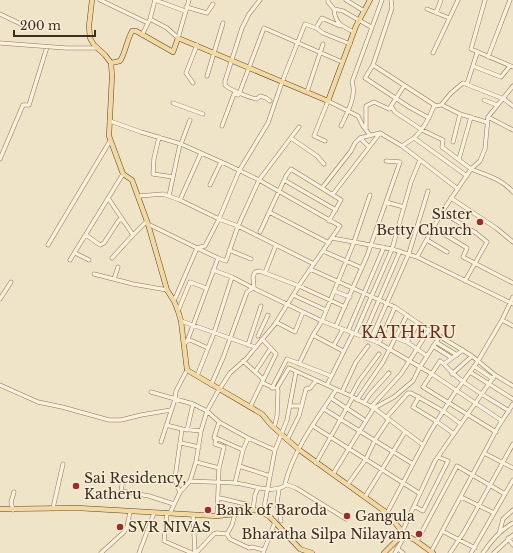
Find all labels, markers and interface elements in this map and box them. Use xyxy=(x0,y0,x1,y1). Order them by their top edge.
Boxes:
scale bar xyxy=(14,12,95,38)
text: 200 m xyxy=(20,18,61,33)
place label: Sister Betty Church xyxy=(376,205,472,239)
marker: Sister Betty Church xyxy=(475,217,485,227)
district label: KATHERU xyxy=(361,322,457,342)
place label: Sai Residency, Katheru xyxy=(84,469,186,503)
marker: Sai Residency, Katheru xyxy=(71,481,81,491)
place label: Bank of Baroda xyxy=(216,501,327,519)
marker: Bank of Baroda xyxy=(203,505,213,515)
place label: Gangula xyxy=(355,507,415,525)
marker: Gangula xyxy=(342,511,352,521)
place label: SVR NIVAS xyxy=(128,518,211,536)
marker: SVR NIVAS xyxy=(115,522,125,532)
place label: Bharatha Silpa Nilayam xyxy=(242,525,411,543)
marker: Bharatha Silpa Nilayam xyxy=(414,529,424,539)

